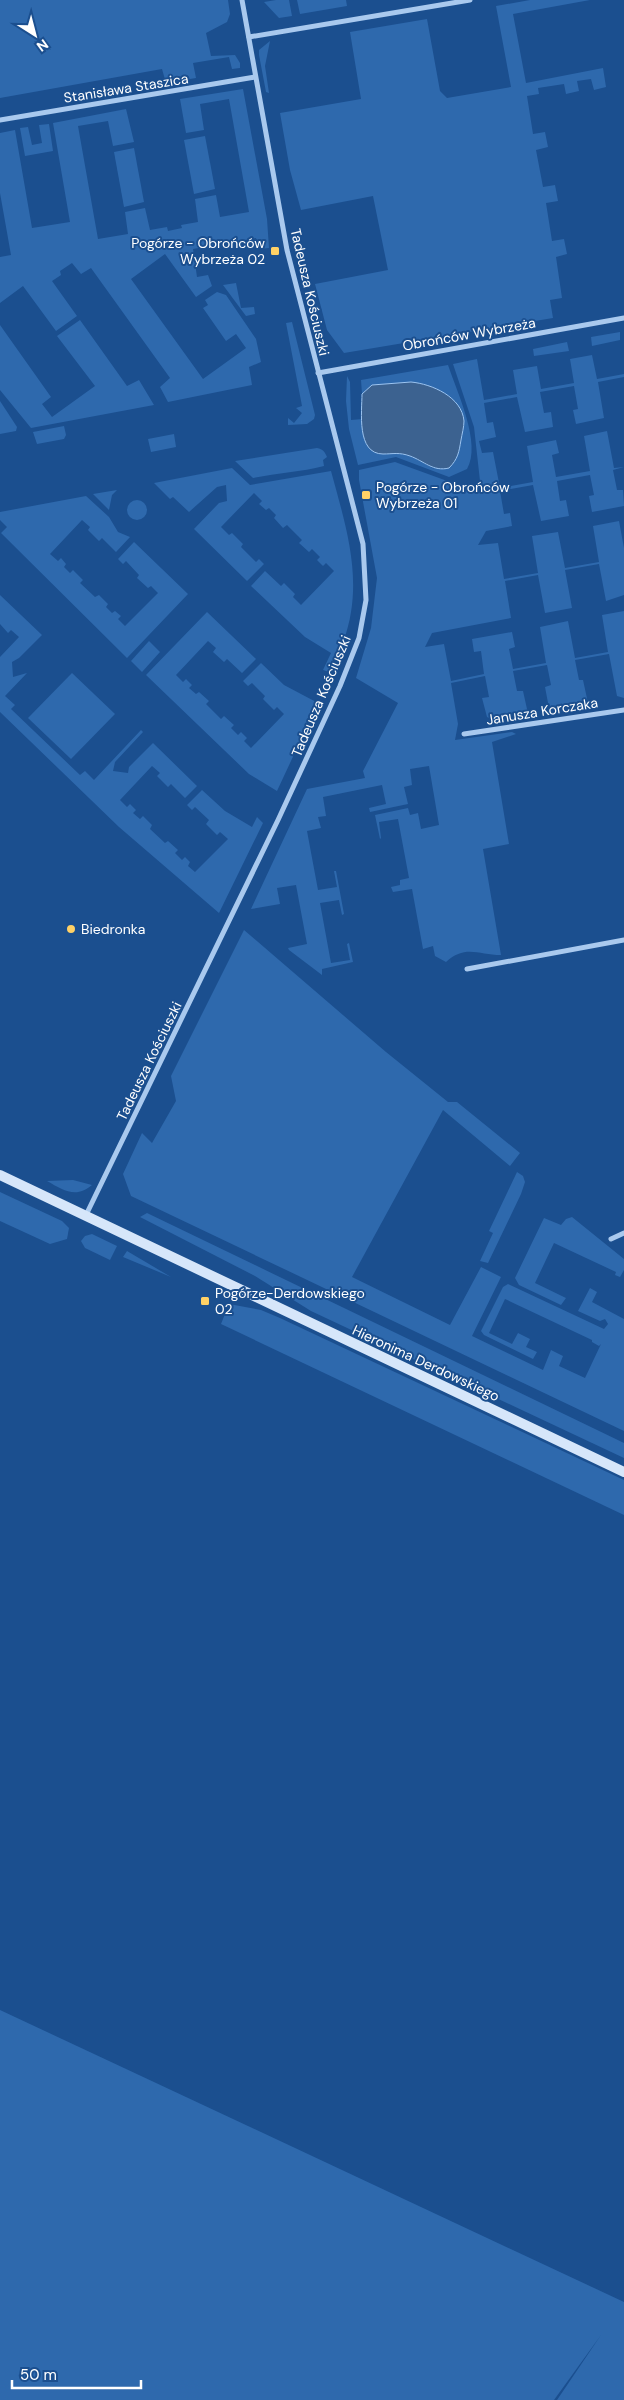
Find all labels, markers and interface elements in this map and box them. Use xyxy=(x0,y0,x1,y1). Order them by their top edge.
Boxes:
north arrow xyxy=(10,10,60,60)
text: N xyxy=(33,35,52,56)
street label: Stanisława Staszica xyxy=(62,69,190,107)
street label: Tadeusza Kościuszki xyxy=(287,227,333,357)
place label: Pogórze - Obrońców Wybrzeża 02 xyxy=(131,234,265,268)
marker: Pogórze - Obrońców Wybrzeża 02 xyxy=(269,245,281,257)
street label: Obrońców Wybrzeża xyxy=(401,313,537,355)
place label: Pogórze - Obrońców Wybrzeża 01 xyxy=(376,478,510,512)
marker: Pogórze - Obrońców Wybrzeża 01 xyxy=(360,489,372,501)
street label: Tadeusza Kościuszki xyxy=(287,633,355,759)
street label: Janusza Korczaka xyxy=(485,693,599,729)
place label: Biedronka xyxy=(81,920,145,938)
marker: Biedronka xyxy=(65,923,77,935)
street label: Tadeusza Kościuszki xyxy=(112,999,186,1123)
place label: Pogórze-Derdowskiego 02 xyxy=(215,1284,365,1318)
marker: Pogórze-Derdowskiego 02 xyxy=(199,1295,211,1307)
street label: Hieronima Derdowskiego xyxy=(349,1321,503,1405)
scale bar xyxy=(12,2358,141,2390)
text: 50 m xyxy=(20,2365,57,2385)

